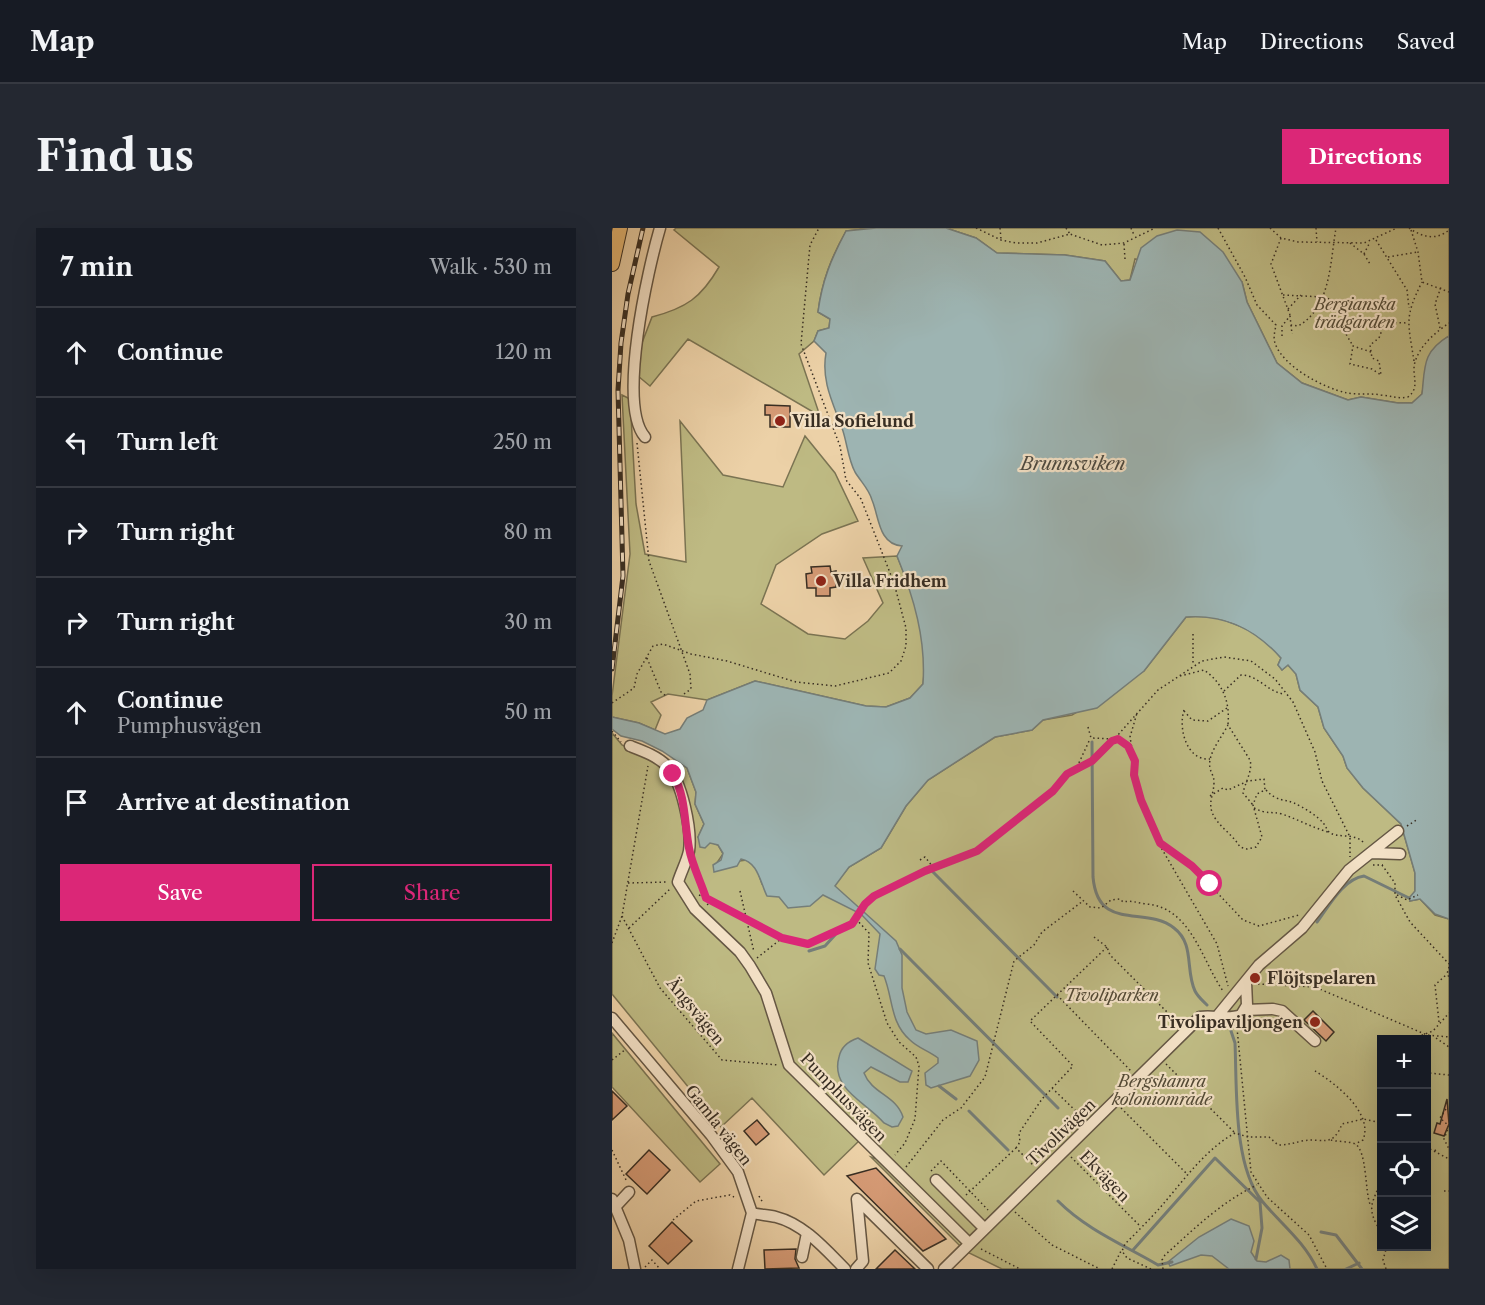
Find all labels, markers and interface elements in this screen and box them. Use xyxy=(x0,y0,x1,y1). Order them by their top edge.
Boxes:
text: Map xyxy=(30,24,94,58)
text: Map xyxy=(1182,29,1227,54)
text: Directions xyxy=(1260,29,1364,54)
text: Saved xyxy=(1397,29,1455,54)
button: Directions xyxy=(1282,129,1449,184)
text: Find us xyxy=(36,130,194,182)
text: 7 min xyxy=(60,251,133,283)
text: Walk · 530 m xyxy=(429,255,552,279)
park label: Bergianska trädgården xyxy=(1312,294,1396,332)
icon: ahead xyxy=(60,336,93,369)
text: Continue xyxy=(117,339,223,366)
text: 120 m xyxy=(495,340,552,364)
place label: Villa Sofielund xyxy=(791,411,914,431)
marker: Villa Sofielund xyxy=(773,414,787,428)
icon: left xyxy=(60,426,93,459)
text: Turn left xyxy=(117,429,218,456)
text: 250 m xyxy=(493,430,552,454)
water label: Brunnsviken xyxy=(1019,453,1126,475)
icon: right xyxy=(60,516,93,549)
text: Turn right xyxy=(117,519,235,546)
text: 80 m xyxy=(504,520,552,544)
place label: Villa Fridhem xyxy=(832,571,947,591)
marker: Villa Fridhem xyxy=(814,574,828,588)
icon: right xyxy=(60,606,93,639)
text: Turn right xyxy=(117,609,235,636)
text: 30 m xyxy=(504,610,552,634)
text: Continue xyxy=(117,687,223,714)
icon: ahead xyxy=(60,696,93,729)
text: 50 m xyxy=(505,700,552,724)
text: Pumphusvägen xyxy=(117,714,262,738)
route end xyxy=(659,760,685,786)
icon: arrive xyxy=(60,786,93,819)
text: Arrive at destination xyxy=(117,789,350,816)
button: Save xyxy=(60,864,300,921)
button: Share xyxy=(312,864,552,921)
route start xyxy=(1196,870,1222,896)
place label: Flöjtspelaren xyxy=(1267,968,1376,988)
marker: Flöjtspelaren xyxy=(1248,971,1262,985)
street label: Ängsvägen xyxy=(662,972,729,1049)
park label: Tivoliparken xyxy=(1065,985,1159,1005)
place label: Tivolipaviljongen xyxy=(1158,1012,1303,1032)
marker: Tivolipaviljongen xyxy=(1308,1015,1322,1029)
map controls xyxy=(1377,1035,1431,1251)
button: + xyxy=(1377,1035,1431,1089)
street label: Pumphusvägen xyxy=(797,1048,891,1146)
park label: Bergshamra koloniområde xyxy=(1111,1071,1213,1109)
street label: Gamla vägen xyxy=(681,1081,757,1169)
button: − xyxy=(1377,1089,1431,1143)
street label: Tivolivägen xyxy=(1022,1094,1100,1170)
button: locate xyxy=(1377,1143,1431,1197)
street label: Ekvägen xyxy=(1076,1146,1134,1206)
button: layers xyxy=(1377,1197,1431,1251)

